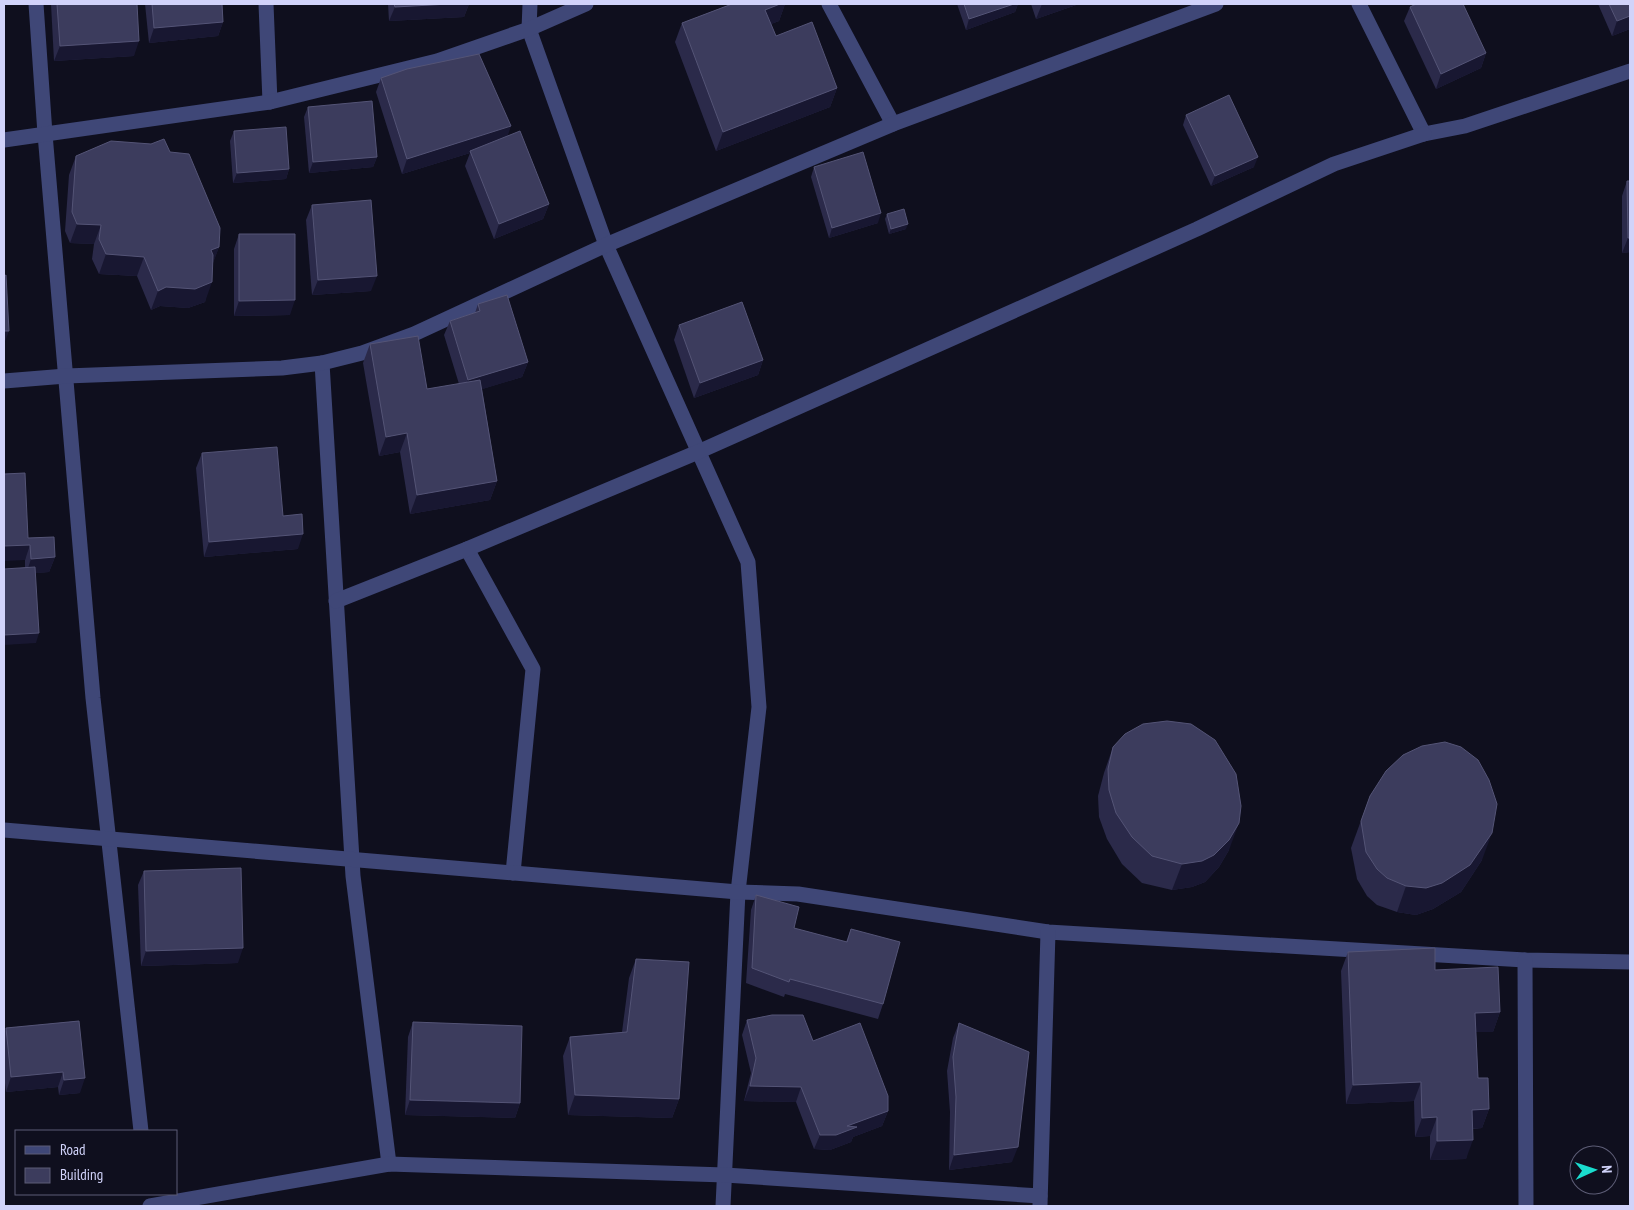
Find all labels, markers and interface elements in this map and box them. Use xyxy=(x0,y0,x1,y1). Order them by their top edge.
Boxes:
legend xyxy=(15,1130,178,1195)
text: Road xyxy=(60,1140,86,1159)
north arrow xyxy=(1569,1145,1619,1195)
text: Building xyxy=(60,1165,103,1184)
text: N xyxy=(1598,1165,1616,1174)

